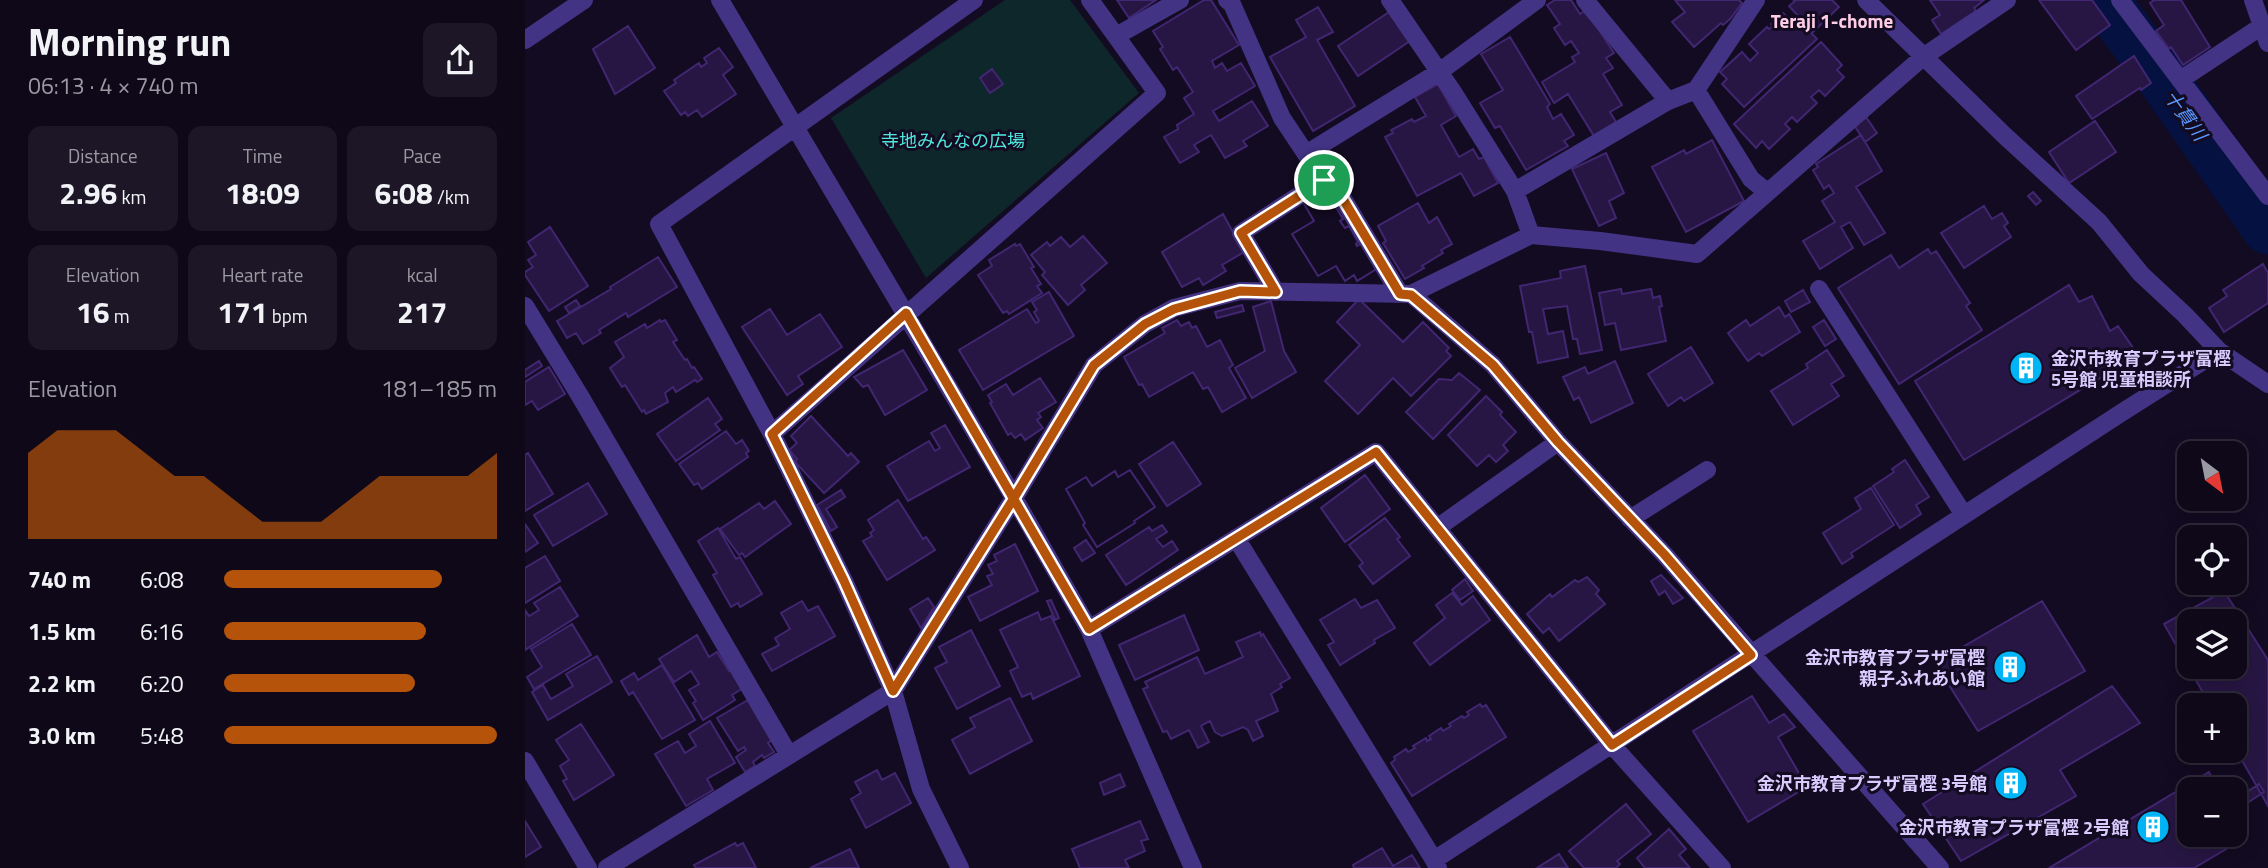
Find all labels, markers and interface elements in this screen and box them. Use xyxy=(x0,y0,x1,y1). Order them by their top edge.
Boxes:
district label: Teraji 1-chome xyxy=(1771,6,1893,35)
text: Morning run xyxy=(28,13,231,71)
button: share xyxy=(423,23,497,97)
text: 06:13 · 4 × 740 m xyxy=(28,68,198,103)
water label: 十貫川 xyxy=(2158,83,2216,148)
park label: 寺地みんなの広場 xyxy=(881,127,1025,154)
text: Distance xyxy=(68,141,138,170)
text: Time xyxy=(243,141,282,170)
text: Pace xyxy=(403,141,441,170)
pin xyxy=(1294,150,1354,210)
icon: arrive xyxy=(1305,161,1343,199)
text: 2.96 xyxy=(59,170,117,216)
text: 18:09 xyxy=(225,170,300,216)
text: 6:08 xyxy=(375,170,433,216)
text: km xyxy=(117,182,146,211)
text: /km xyxy=(433,182,470,211)
text: Elevation xyxy=(66,260,140,289)
text: Heart rate xyxy=(222,260,303,289)
text: kcal xyxy=(407,260,438,289)
text: 16 xyxy=(76,289,110,335)
text: 171 xyxy=(217,289,268,335)
text: 217 xyxy=(397,289,447,335)
text: m xyxy=(110,301,130,330)
text: bpm xyxy=(268,301,308,330)
place label: 金沢市教育プラザ富樫 5号館 児童相談所 xyxy=(2051,345,2231,393)
building icon: 金沢市教育プラザ富樫 5号館 児童相談所 xyxy=(2007,349,2045,387)
text: Elevation xyxy=(28,371,117,406)
text: 181–185 m xyxy=(381,371,497,406)
north arrow xyxy=(2177,441,2247,511)
map controls xyxy=(2177,441,2247,847)
button: locate xyxy=(2177,525,2247,595)
text: 740 m xyxy=(28,562,91,597)
text: 6:08 xyxy=(140,562,184,597)
button: layers xyxy=(2177,609,2247,679)
text: 1.5 km xyxy=(28,614,96,649)
text: 6:16 xyxy=(140,614,184,649)
place label: 金沢市教育プラザ富樫 親子ふれあい館 xyxy=(1805,644,1985,692)
building icon: 金沢市教育プラザ富樫 親子ふれあい館 xyxy=(1991,648,2029,686)
text: 2.2 km xyxy=(28,666,96,701)
text: 6:20 xyxy=(140,666,184,701)
button: + xyxy=(2177,693,2247,763)
text: 3.0 km xyxy=(28,718,96,753)
text: 5:48 xyxy=(140,718,184,753)
building icon: 金沢市教育プラザ富樫 3号館 xyxy=(1992,764,2030,802)
place label: 金沢市教育プラザ富樫 3号館 xyxy=(1757,770,1987,797)
button: − xyxy=(2177,777,2247,847)
building icon: 金沢市教育プラザ富樫 2号館 xyxy=(2134,808,2172,846)
place label: 金沢市教育プラザ富樫 2号館 xyxy=(1899,814,2129,841)

